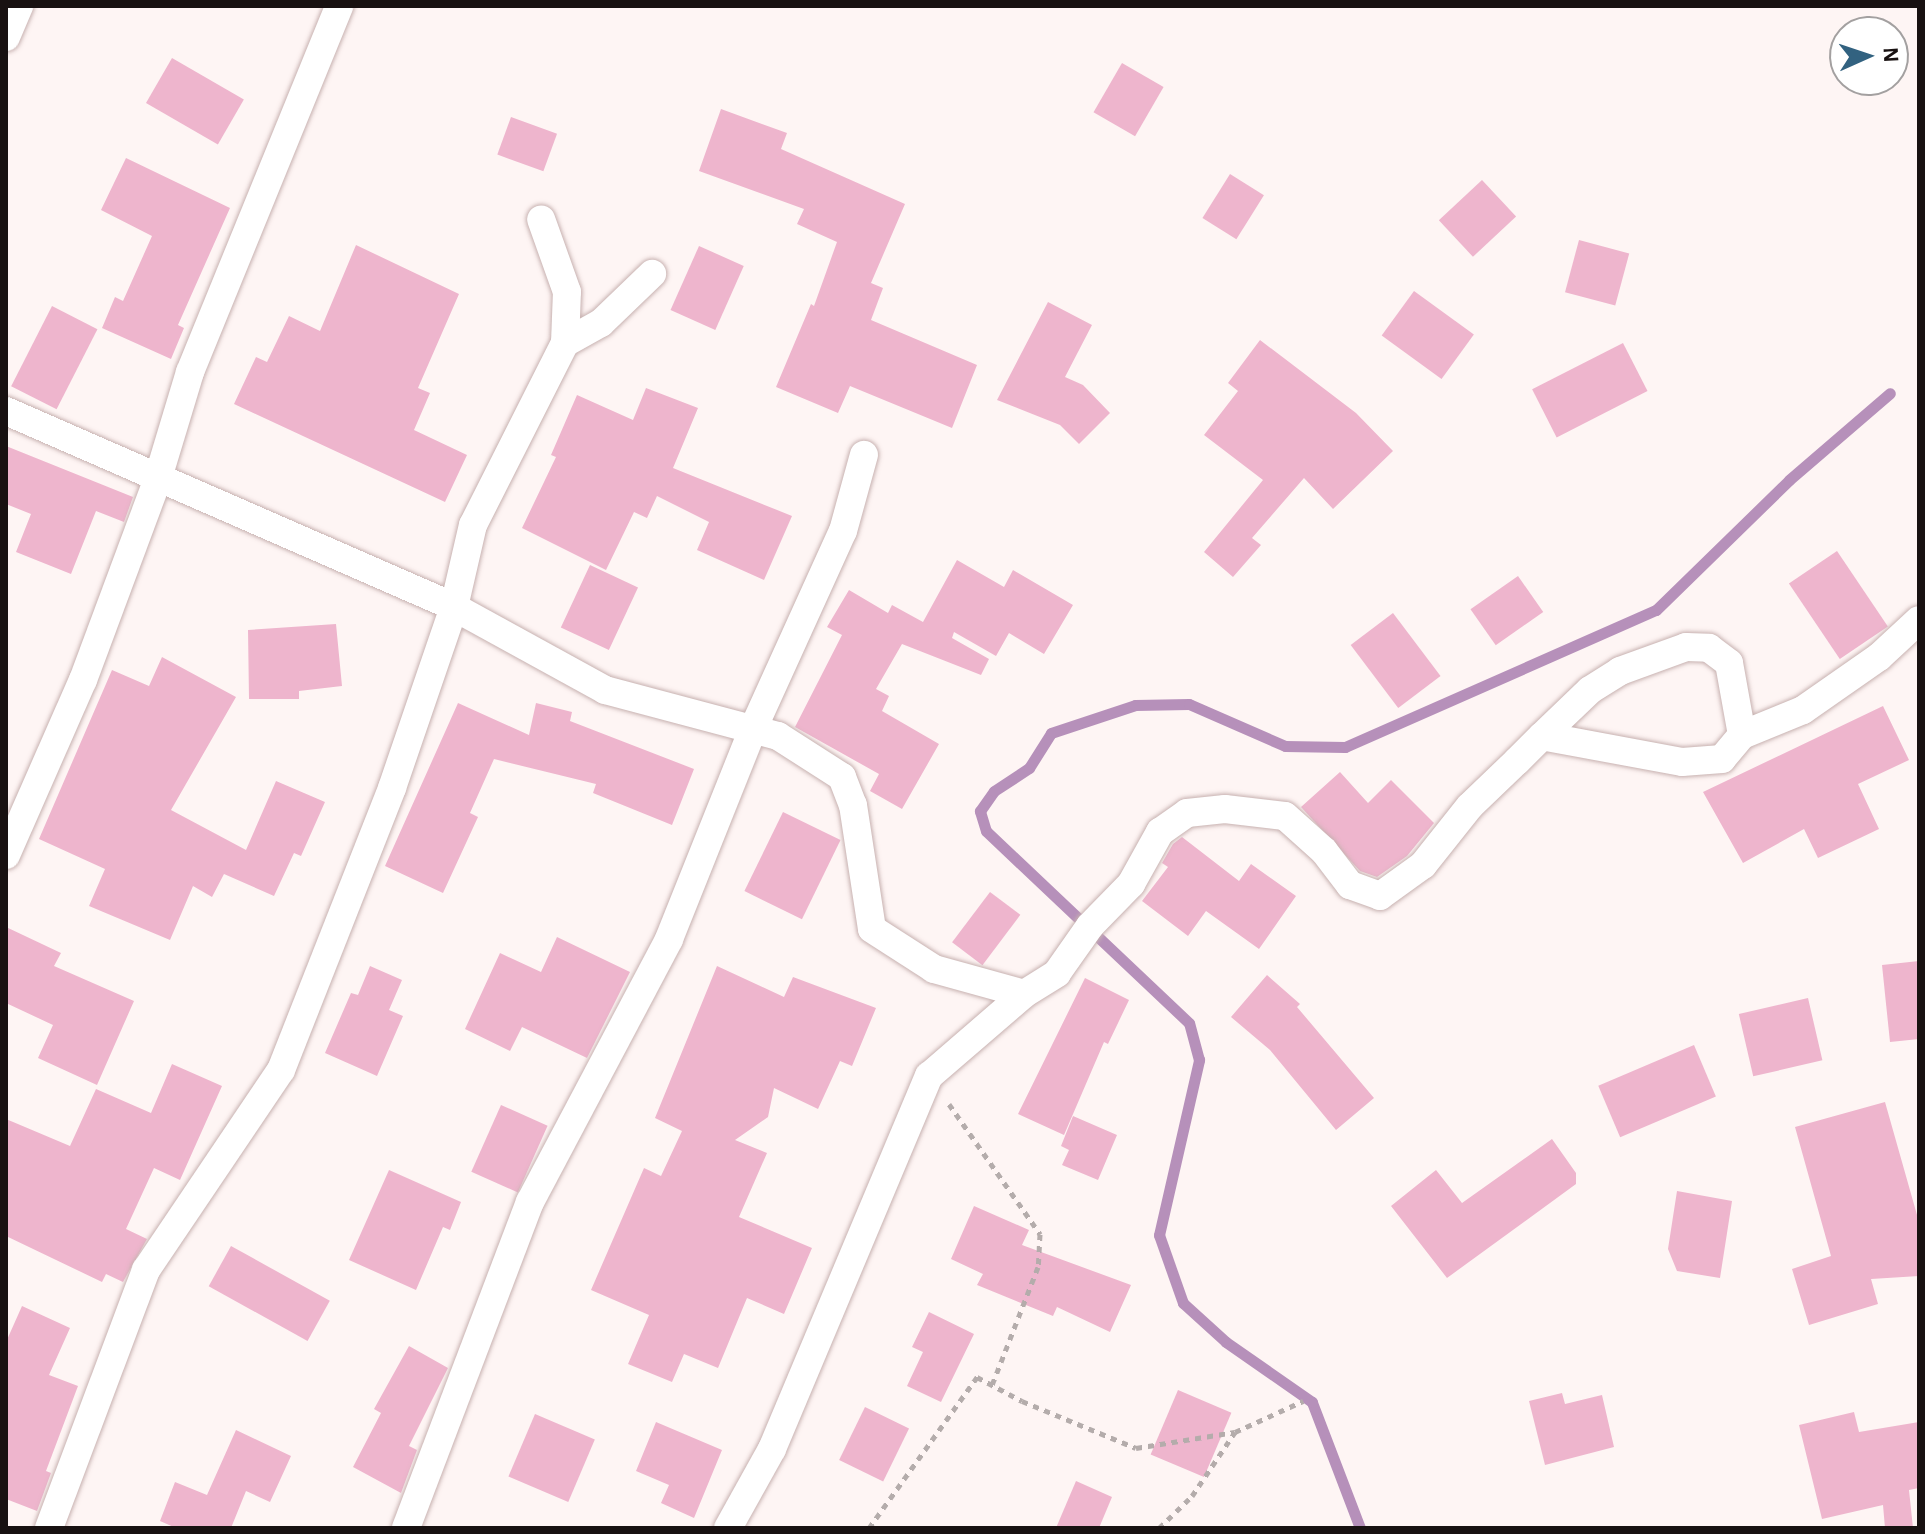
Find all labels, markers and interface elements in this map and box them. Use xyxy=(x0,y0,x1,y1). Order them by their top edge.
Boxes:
north arrow xyxy=(1829,16,1909,96)
text: N xyxy=(1880,47,1902,63)

